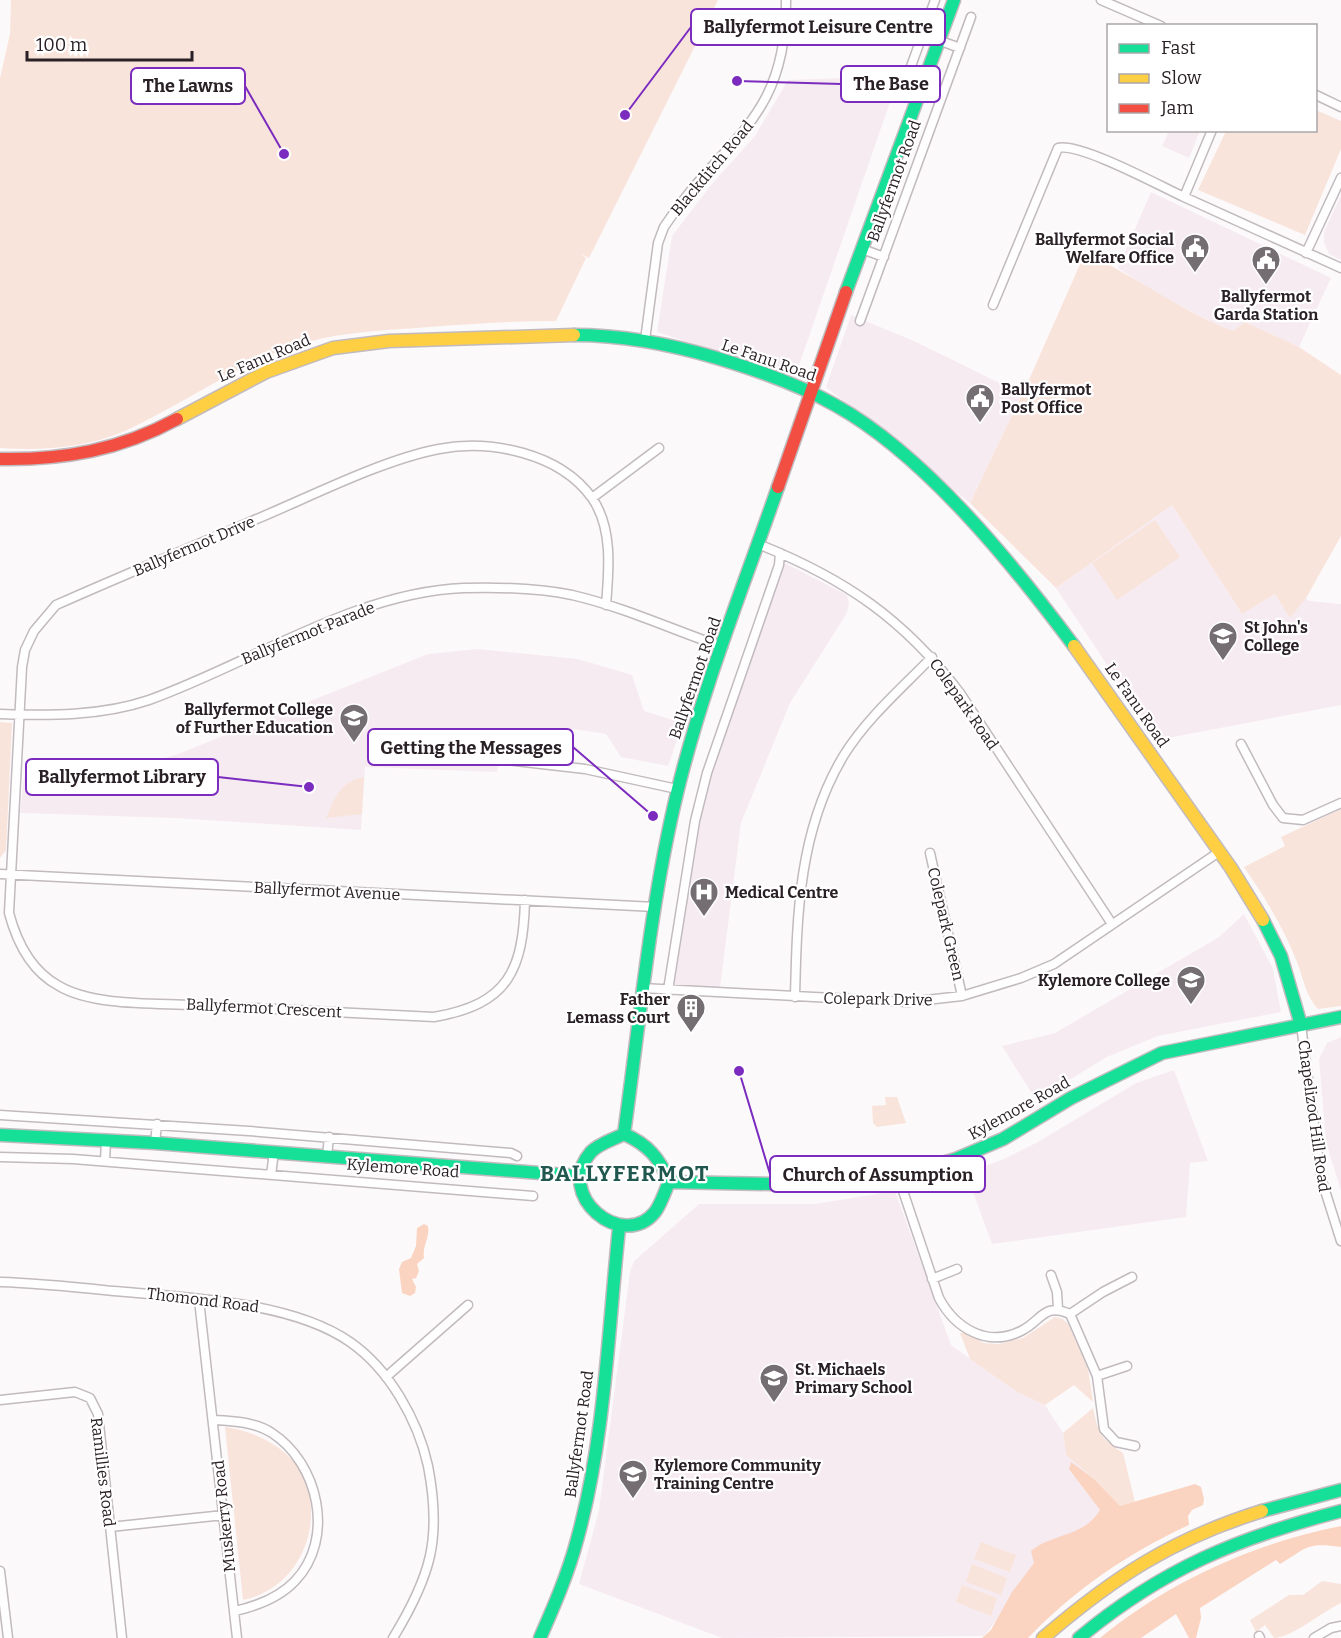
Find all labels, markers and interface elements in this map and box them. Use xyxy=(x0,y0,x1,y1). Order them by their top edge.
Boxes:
callout: Ballyfermot Leisure Centre xyxy=(691,9,945,45)
text: Ballyfermot Leisure Centre xyxy=(703,16,933,38)
scale bar xyxy=(27,24,192,62)
legend xyxy=(1107,24,1317,132)
text: 100 m xyxy=(36,34,87,56)
text: Fast xyxy=(1161,37,1196,59)
callout: The Base xyxy=(841,66,940,102)
text: Slow xyxy=(1161,67,1202,89)
callout: The Lawns xyxy=(131,68,245,104)
text: The Base xyxy=(853,73,929,95)
text: The Lawns xyxy=(143,75,233,97)
text: Jam xyxy=(1160,97,1194,119)
street label: Blackditch Road xyxy=(667,116,758,219)
street label: Ballyfermot Road xyxy=(863,117,925,244)
place label: Ballyfermot Social Welfare Office xyxy=(1035,230,1174,267)
public building icon: Ballyfermot Social Welfare Office xyxy=(1179,232,1211,274)
public building icon: Ballyfermot Garda Station xyxy=(1250,244,1282,286)
place label: Ballyfermot Garda Station xyxy=(1214,287,1319,324)
street label: Le Fanu Road xyxy=(215,330,314,386)
street label: Le Fanu Road xyxy=(719,335,819,385)
place label: Ballyfermot Post Office xyxy=(1001,380,1092,417)
public building icon: Ballyfermot Post Office xyxy=(964,382,996,424)
street label: Ballyfermot Drive xyxy=(130,512,258,580)
street label: Ballyfermot Parade xyxy=(239,598,377,668)
street label: Ballyfermot Road xyxy=(665,614,725,742)
place label: St John's College xyxy=(1244,618,1308,655)
school or university icon: St John's College xyxy=(1207,620,1239,662)
street label: Colepark Road xyxy=(925,655,1003,754)
street label: Le Fanu Road xyxy=(1101,659,1173,751)
place label: Ballyfermot College of Further Education xyxy=(176,700,334,737)
school or university icon: Ballyfermot College of Further Education xyxy=(338,702,370,744)
callout: Getting the Messages xyxy=(368,729,573,765)
text: Getting the Messages xyxy=(380,737,562,759)
callout: Ballyfermot Library xyxy=(26,759,218,795)
text: Ballyfermot Library xyxy=(38,766,207,788)
street label: Colepark Green xyxy=(924,865,968,983)
hospital icon: Medical Centre xyxy=(688,876,720,918)
street label: Ballyfermot Avenue xyxy=(253,878,401,904)
place label: Medical Centre xyxy=(725,883,839,902)
school or university icon: Kylemore College xyxy=(1175,964,1207,1006)
place label: Kylemore College xyxy=(1038,971,1170,990)
street label: Colepark Drive xyxy=(823,989,933,1009)
place label: Father Lemass Court xyxy=(567,990,671,1027)
building icon: Father Lemass Court xyxy=(675,992,707,1034)
street label: Ballyfermot Crescent xyxy=(186,994,343,1022)
street label: Chapelizod Hill Road xyxy=(1294,1039,1334,1194)
street label: Kylemore Road xyxy=(965,1072,1073,1144)
street label: Kylemore Road xyxy=(346,1155,461,1181)
callout: Church of Assumption xyxy=(770,1156,985,1192)
district label: BALLYFERMOT xyxy=(540,1160,710,1187)
text: Church of Assumption xyxy=(783,1164,974,1186)
street label: Thomond Road xyxy=(146,1284,261,1316)
place label: St. Michaels Primary School xyxy=(795,1360,912,1397)
school or university icon: St. Michaels Primary School xyxy=(758,1362,790,1404)
street label: Ballyfermot Road xyxy=(561,1369,597,1499)
street label: Ramillies Road xyxy=(87,1416,119,1528)
place label: Kylemore Community Training Centre xyxy=(654,1456,821,1493)
school or university icon: Kylemore Community Training Centre xyxy=(617,1458,649,1500)
street label: Muskerry Road xyxy=(209,1459,239,1573)

